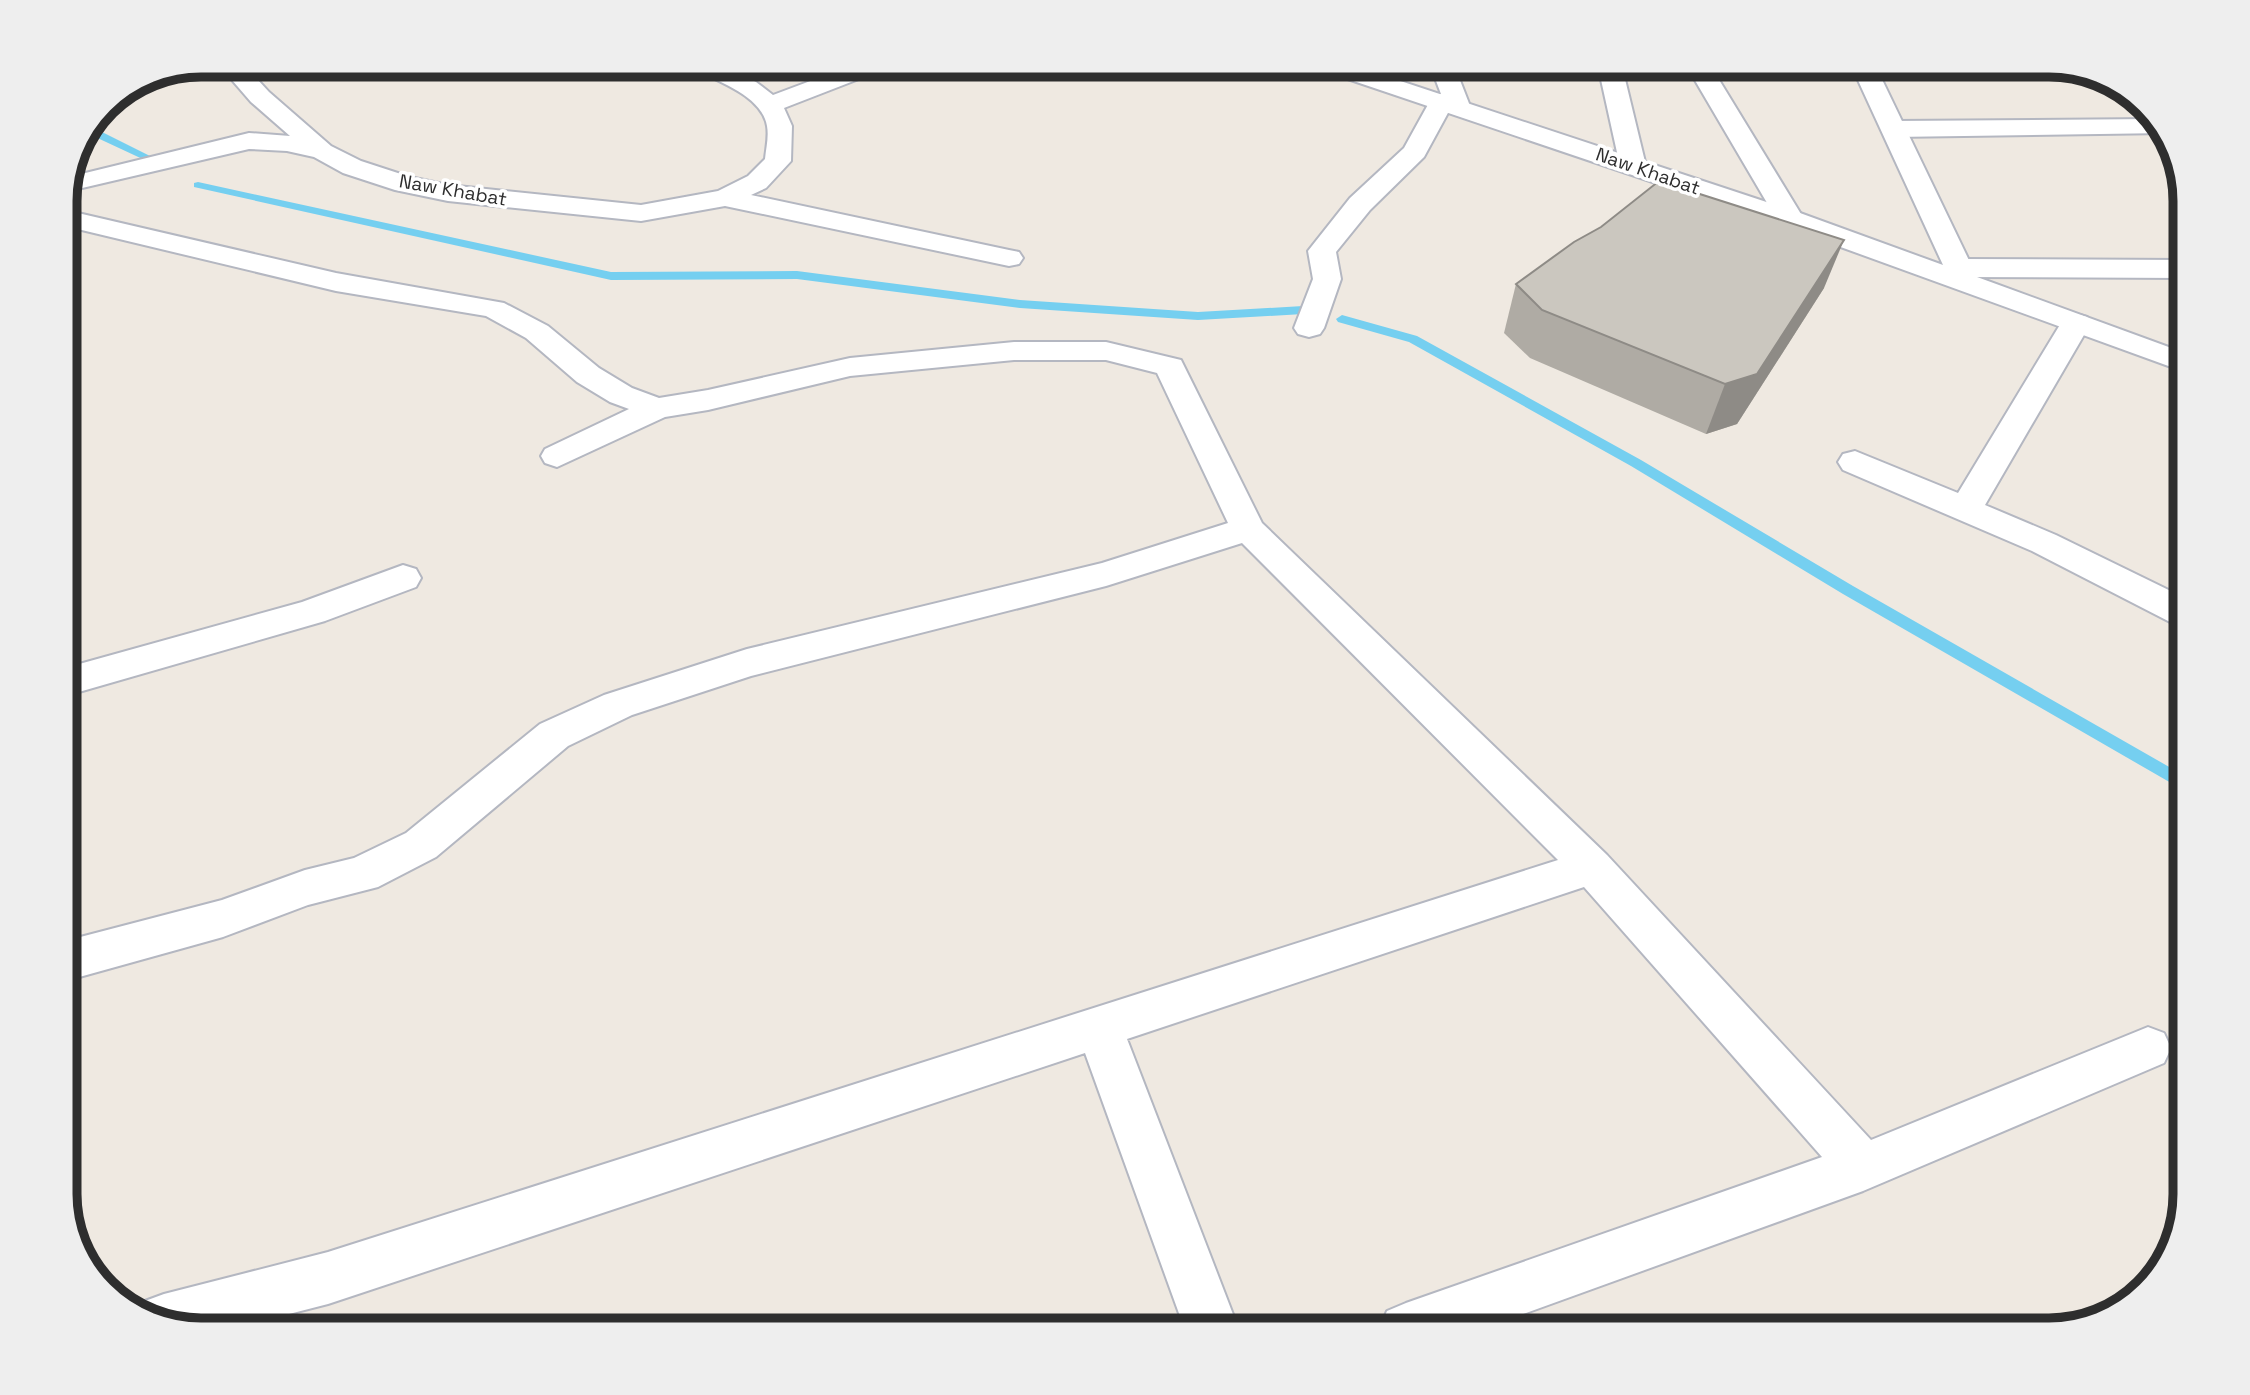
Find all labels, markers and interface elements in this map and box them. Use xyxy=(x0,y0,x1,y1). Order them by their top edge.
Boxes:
street label: Naw Khabat xyxy=(1592,141,1704,201)
street label: Naw Khabat xyxy=(397,168,509,212)

